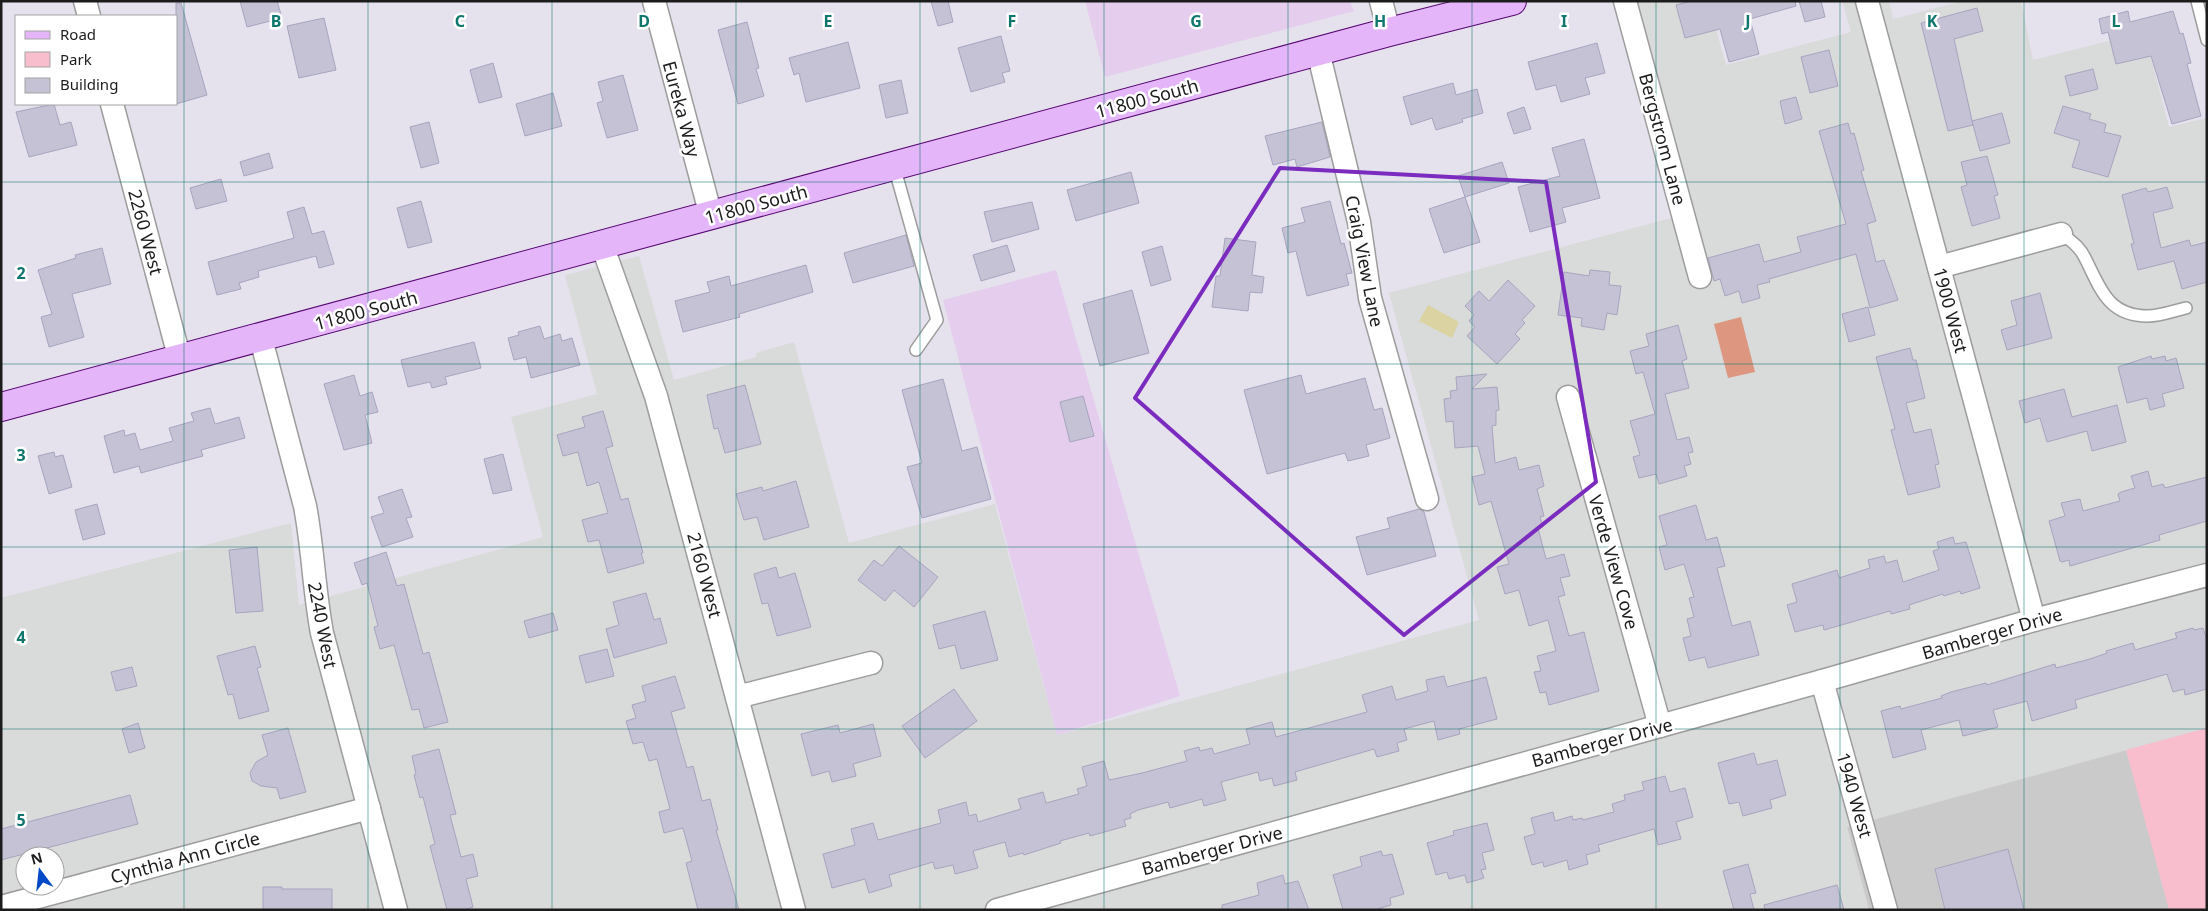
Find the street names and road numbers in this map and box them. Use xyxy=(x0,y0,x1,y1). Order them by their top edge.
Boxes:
street label: Eureka Way xyxy=(658,58,707,160)
street label: Bergstrom Lane xyxy=(1634,70,1692,208)
street label: 11800 South xyxy=(1093,73,1201,123)
street label: 11800 South xyxy=(702,179,810,229)
street label: 2260 West xyxy=(123,187,169,278)
street label: Craig View Lane xyxy=(1340,193,1390,329)
street label: 1900 West xyxy=(1928,265,1974,356)
street label: 11800 South xyxy=(312,285,420,335)
street label: Verde View Cove xyxy=(1583,492,1645,632)
street label: 2160 West xyxy=(682,530,728,621)
street label: 2240 West xyxy=(303,580,343,671)
street label: Bamberger Drive xyxy=(1919,601,2065,665)
street label: Bamberger Drive xyxy=(1529,712,1675,772)
street label: 1940 West xyxy=(1831,750,1879,841)
street label: Bamberger Drive xyxy=(1139,820,1285,880)
street label: Cynthia Ann Circle xyxy=(108,826,262,888)

